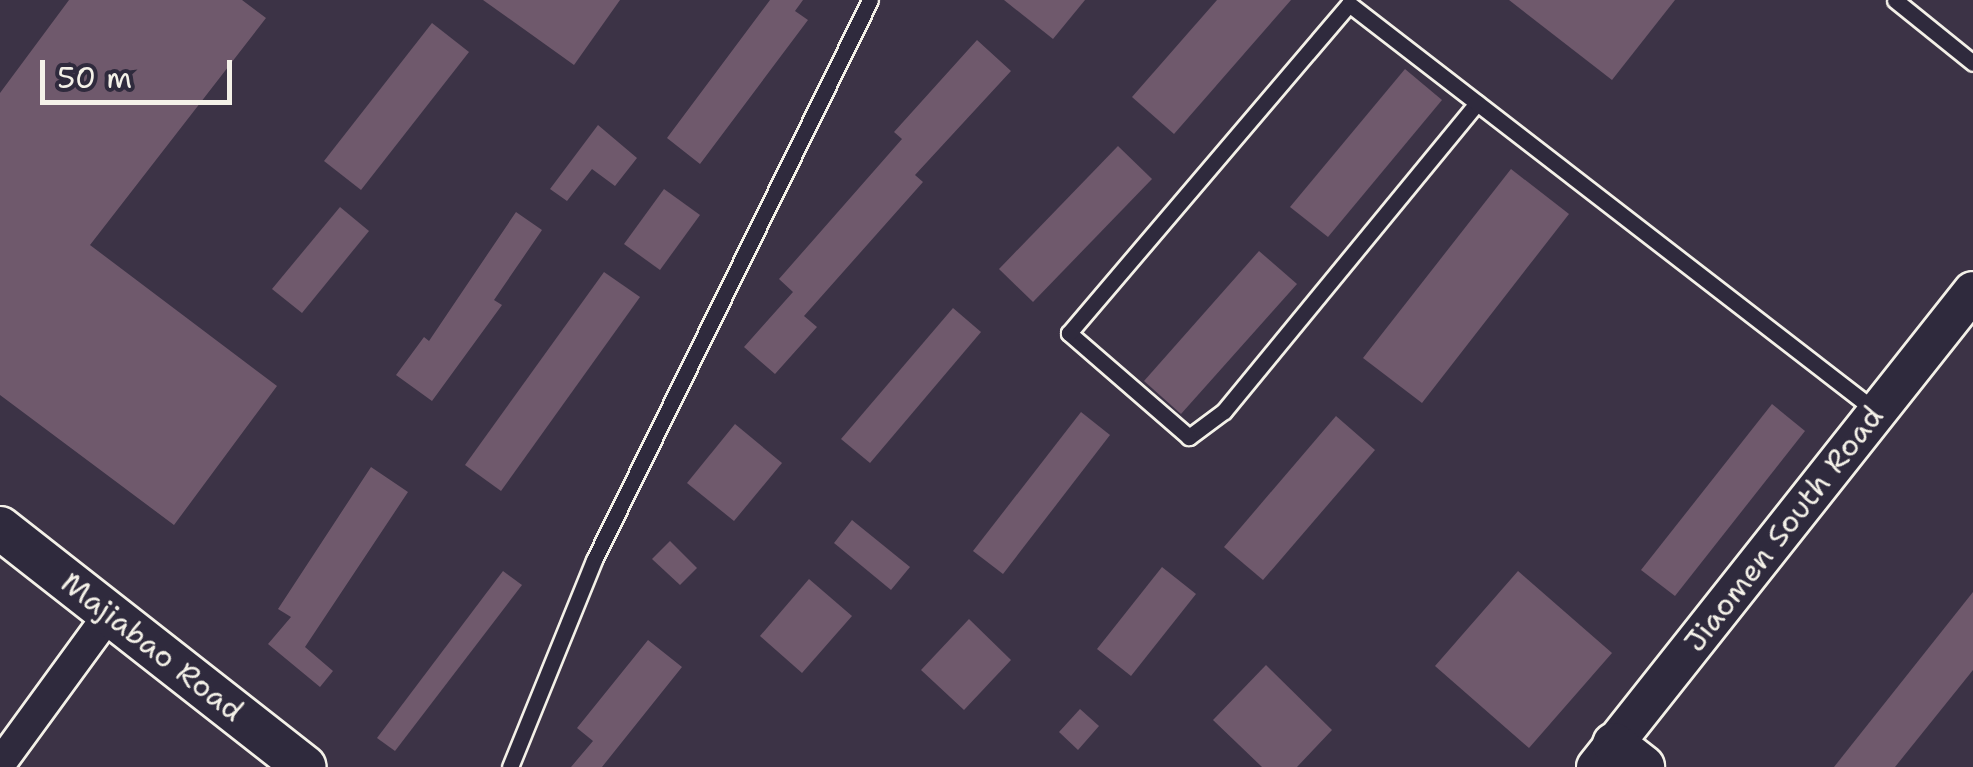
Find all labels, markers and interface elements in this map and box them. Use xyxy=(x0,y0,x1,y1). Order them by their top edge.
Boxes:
scale bar xyxy=(45,40,238,102)
text: 50 m xyxy=(57,57,132,98)
street label: Jiaomen South Road xyxy=(1677,399,1891,659)
street label: Majiabao Road xyxy=(54,565,250,729)

